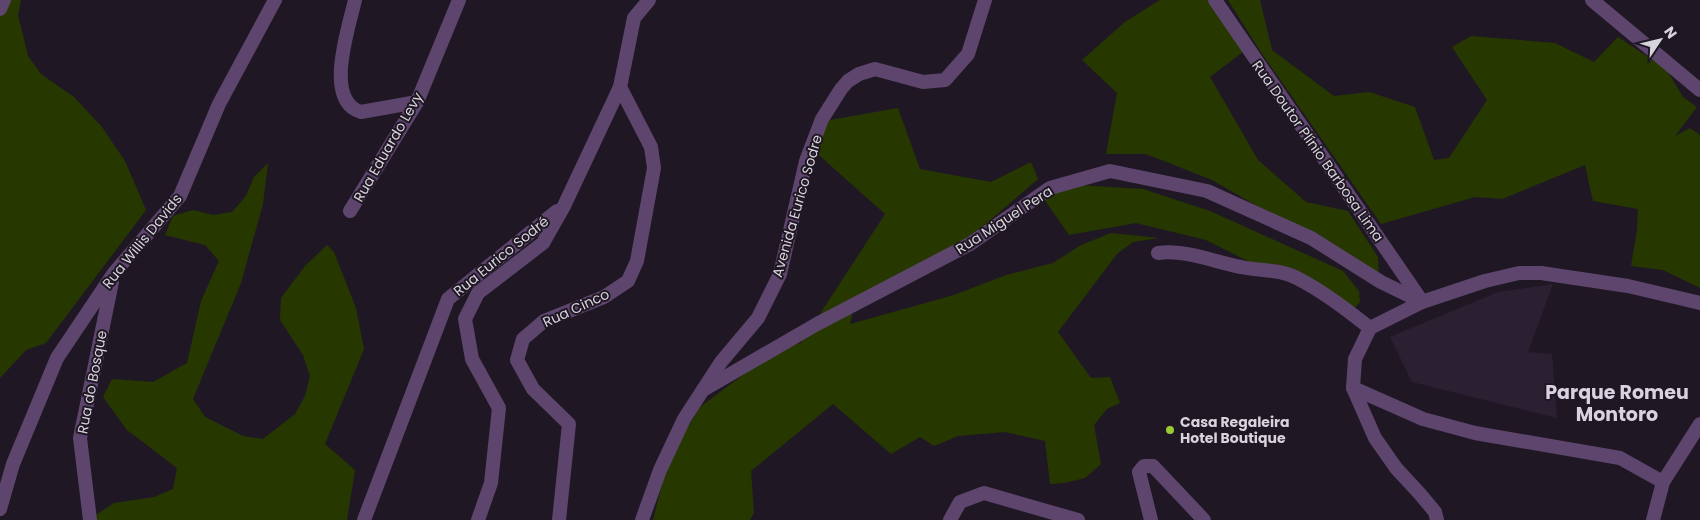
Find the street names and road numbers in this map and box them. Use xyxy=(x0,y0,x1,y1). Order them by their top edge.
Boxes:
street label: Rua Doutor Plínio Barbosa Lima xyxy=(1248,56,1388,246)
street label: Rua Eduardo Levy xyxy=(348,88,428,206)
street label: Avenida Eurico Sodre xyxy=(767,132,827,280)
street label: Rua Miguel Pera xyxy=(952,181,1056,259)
street label: Rua Willis Davids xyxy=(98,189,186,293)
street label: Rua Eurico Sodré xyxy=(449,211,553,301)
street label: Rua Cinco xyxy=(539,284,613,332)
street label: Rua do Bosque xyxy=(72,328,112,435)

